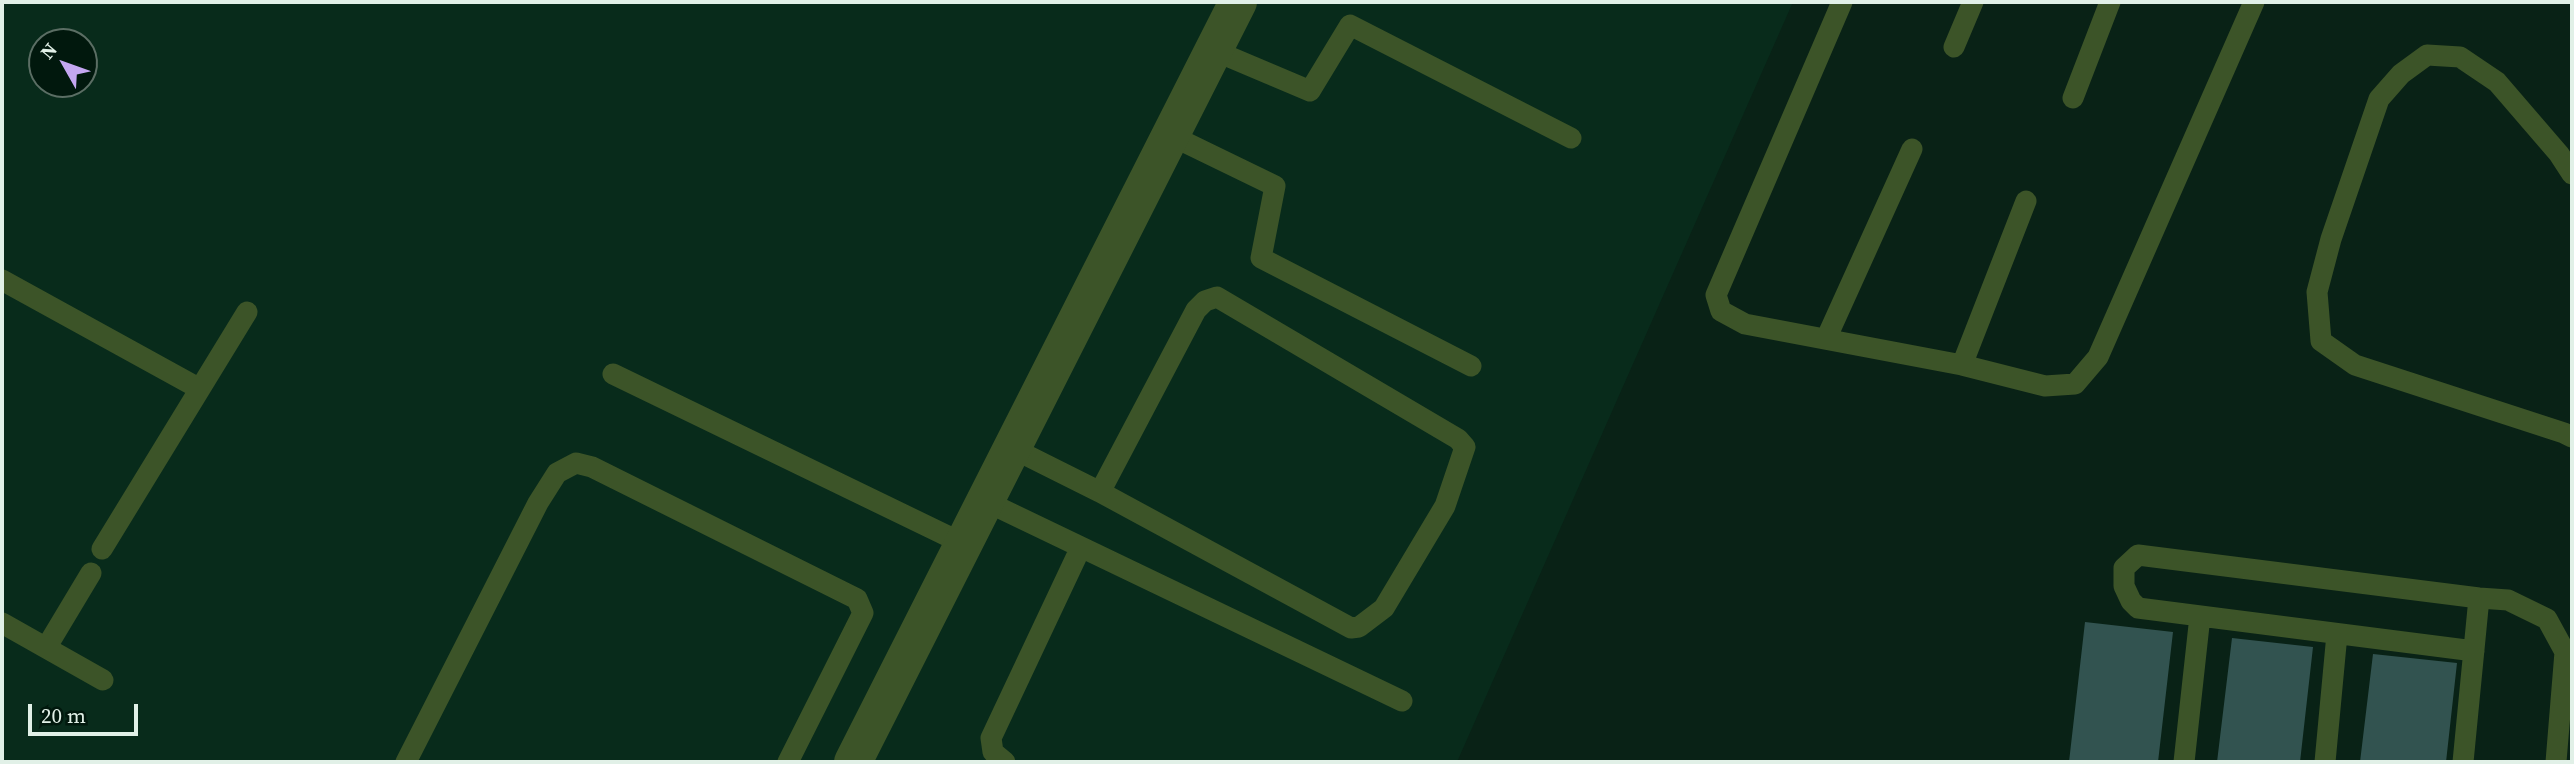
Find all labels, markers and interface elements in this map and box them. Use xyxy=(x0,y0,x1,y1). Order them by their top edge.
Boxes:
north arrow xyxy=(28,28,98,98)
text: N xyxy=(34,37,63,64)
scale bar xyxy=(32,690,142,734)
text: 20 m xyxy=(41,701,86,730)

